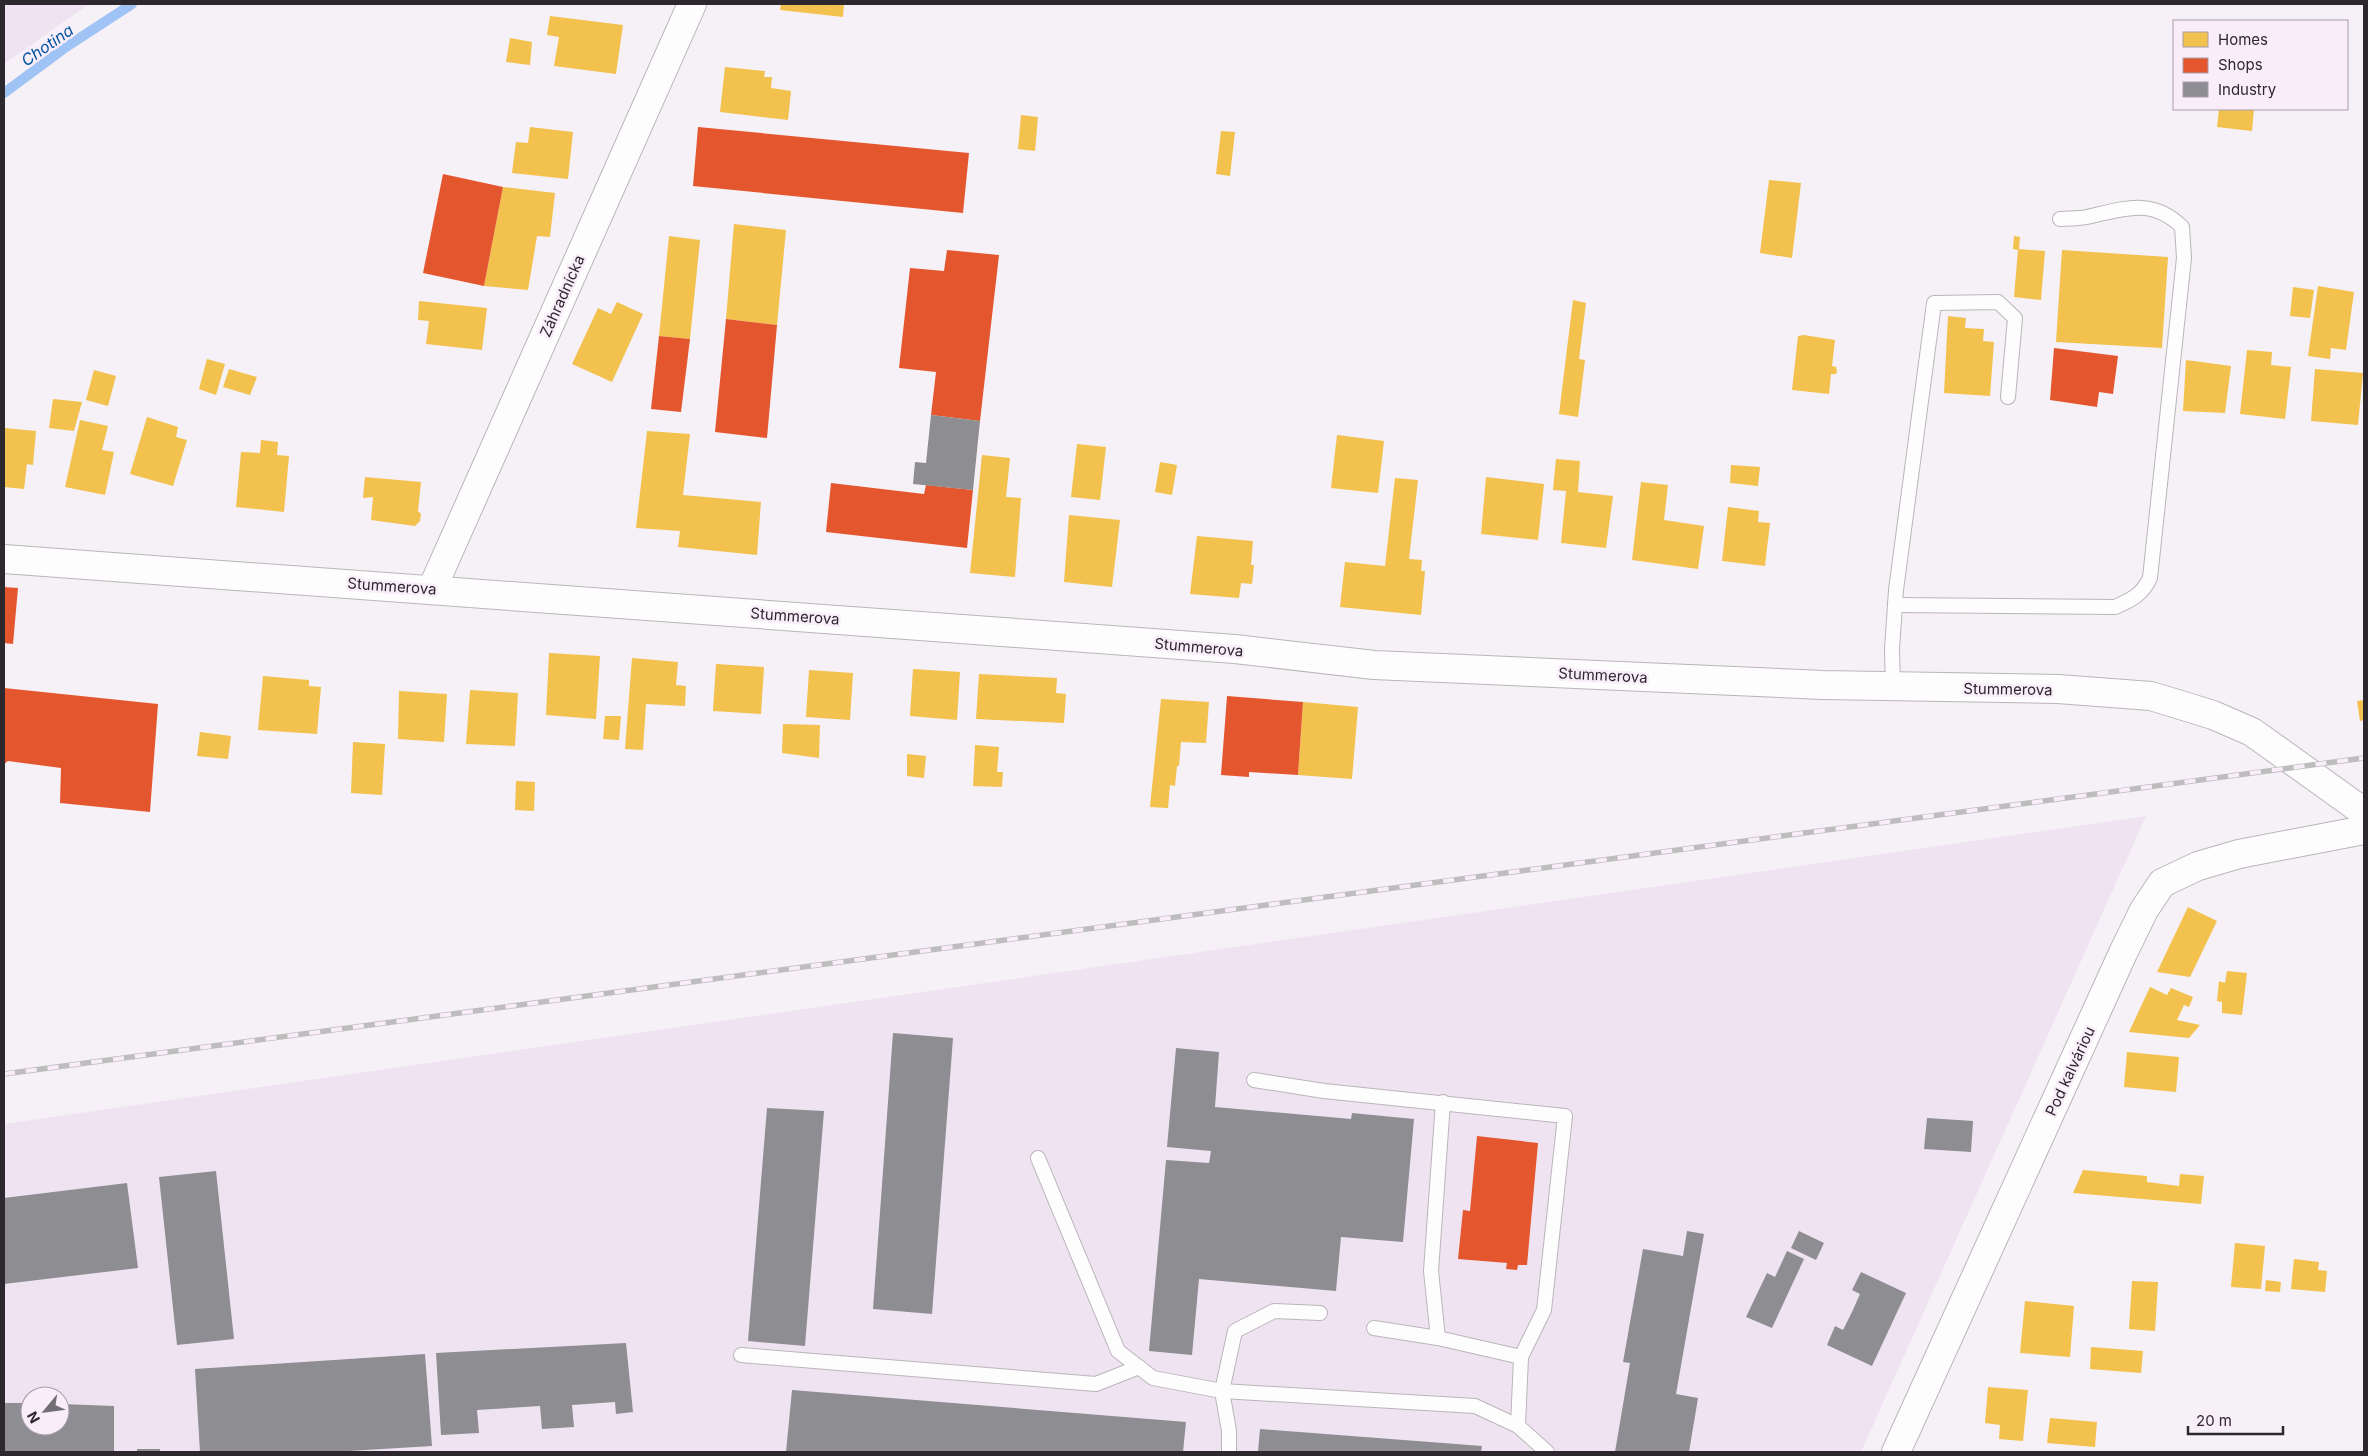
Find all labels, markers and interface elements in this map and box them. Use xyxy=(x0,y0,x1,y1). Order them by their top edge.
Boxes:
water label: Chotina xyxy=(17,20,77,70)
legend xyxy=(2173,20,2348,110)
text: Homes xyxy=(2218,30,2268,49)
text: Shops xyxy=(2218,55,2263,74)
text: Industry xyxy=(2218,80,2277,99)
street label: Záhradnícka xyxy=(535,252,589,340)
street label: Stummerova xyxy=(347,573,437,599)
street label: Stummerova xyxy=(750,603,840,629)
street label: Stummerova xyxy=(1154,634,1244,660)
street label: Stummerova xyxy=(1558,663,1648,687)
street label: Stummerova xyxy=(1963,679,2053,699)
street label: Pod kalváriou xyxy=(2041,1023,2099,1119)
north arrow xyxy=(20,1386,70,1436)
scale bar xyxy=(2188,1404,2283,1436)
text: N xyxy=(23,1409,43,1426)
text: 20 m xyxy=(2196,1411,2232,1430)

